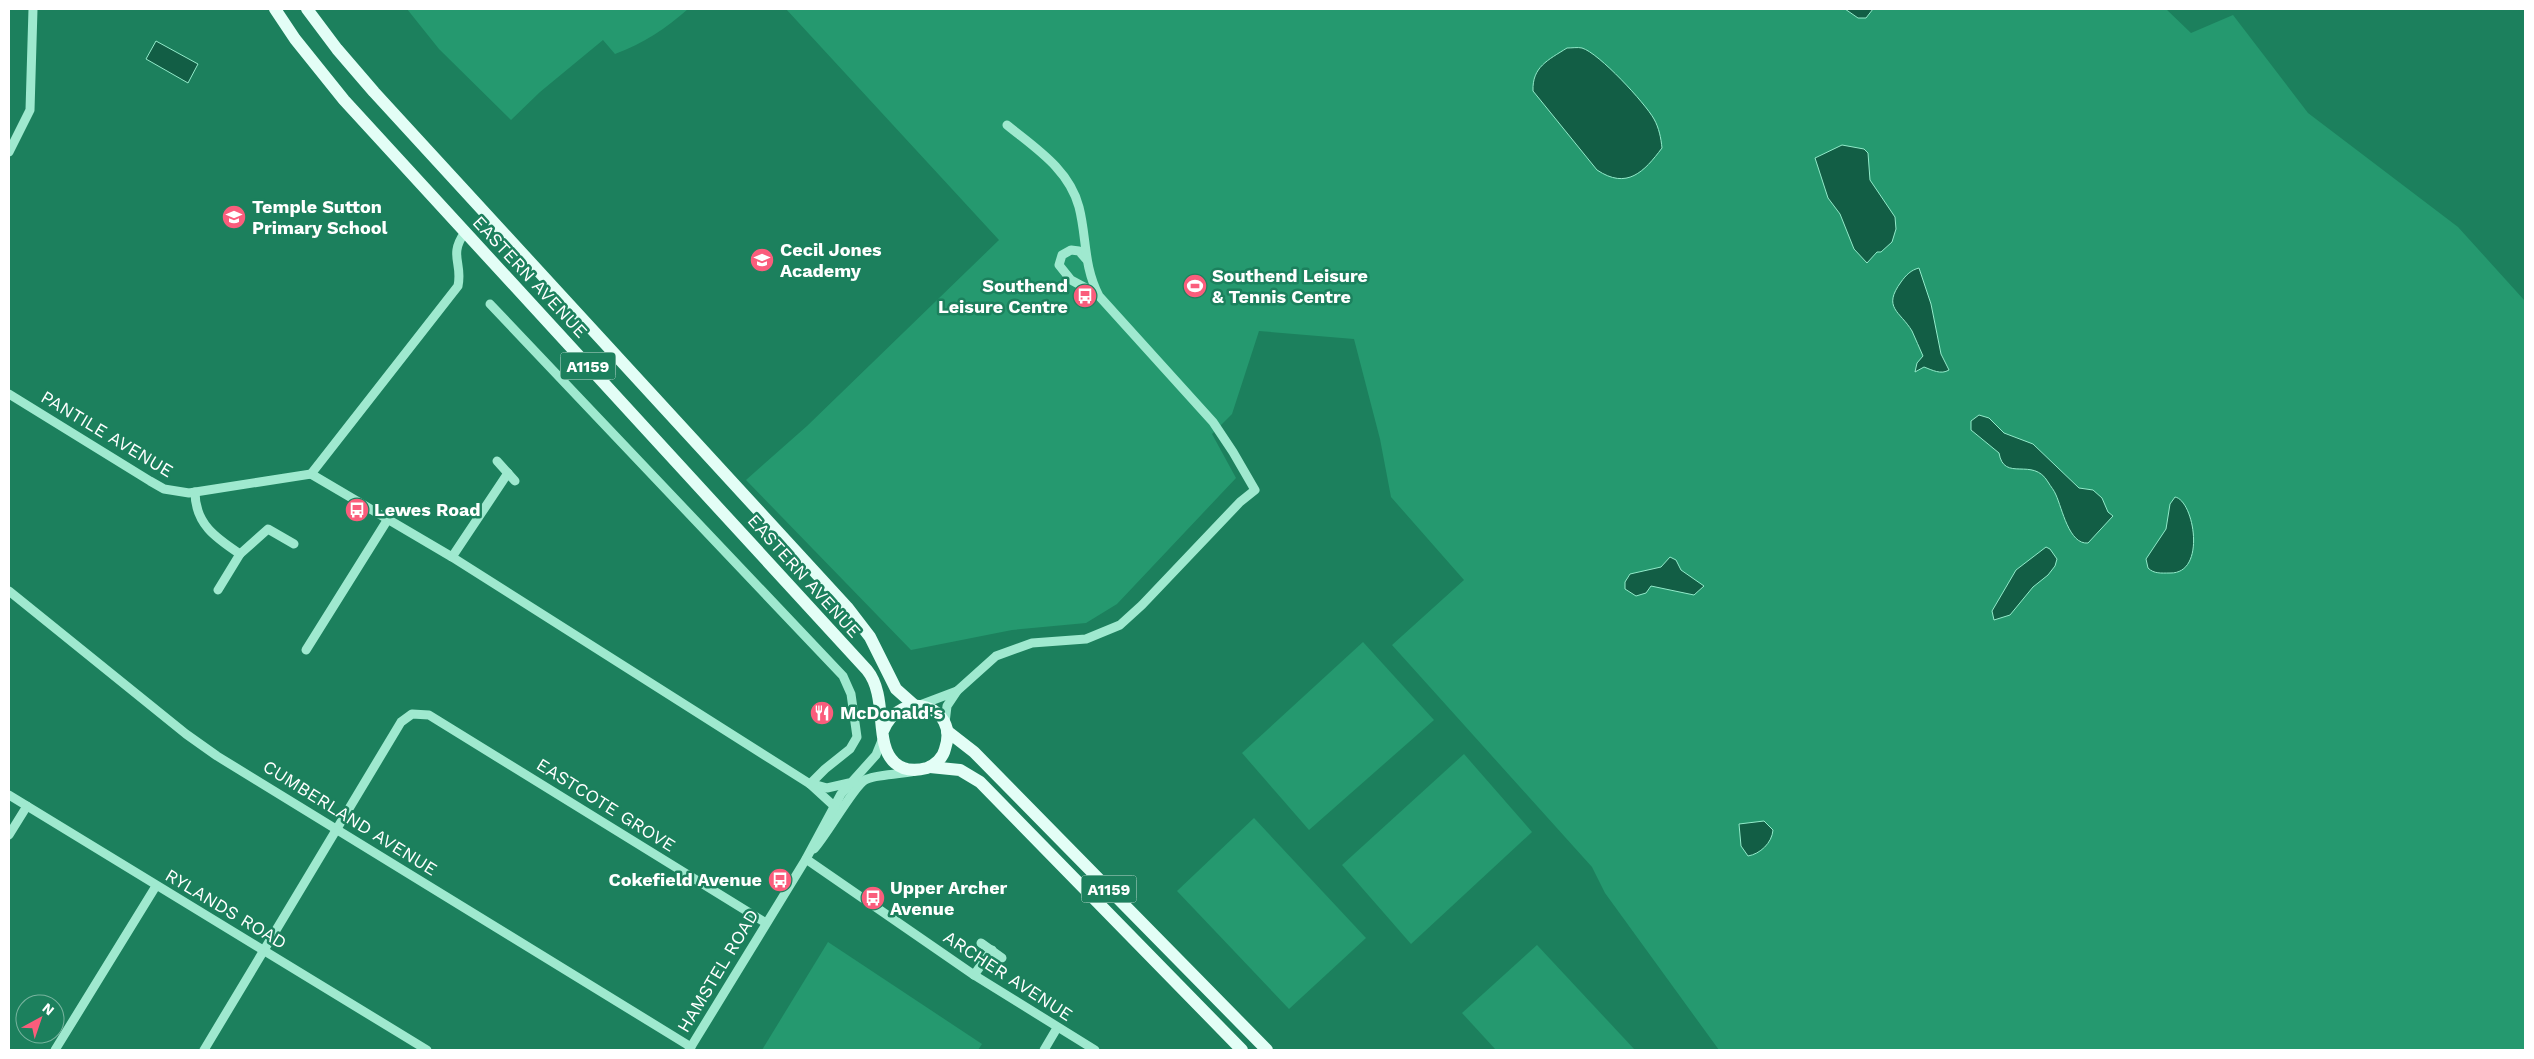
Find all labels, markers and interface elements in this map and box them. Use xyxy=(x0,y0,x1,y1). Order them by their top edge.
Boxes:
place label: Temple Sutton Primary School xyxy=(252,196,388,238)
school or university icon: Temple Sutton Primary School xyxy=(221,204,247,230)
street label: EASTERN AVENUE xyxy=(469,212,592,342)
place label: Cecil Jones Academy xyxy=(780,239,882,281)
school or university icon: Cecil Jones Academy xyxy=(749,247,775,273)
place label: Southend Leisure & Tennis Centre xyxy=(1212,265,1368,307)
sports icon: Southend Leisure & Tennis Centre xyxy=(1182,273,1208,299)
place label: Southend Leisure Centre xyxy=(938,275,1068,317)
bus stop icon: Southend Leisure Centre xyxy=(1072,283,1098,309)
road number: A1159 xyxy=(560,352,616,380)
street label: PANTILE AVENUE xyxy=(37,386,177,481)
bus stop icon: Lewes Road xyxy=(344,497,370,523)
place label: Lewes Road xyxy=(374,499,481,520)
street label: EASTERN AVENUE xyxy=(744,510,865,642)
restaurant icon: McDonald's xyxy=(809,700,835,726)
place label: McDonald's xyxy=(840,702,943,723)
street label: EASTCOTE GROVE xyxy=(533,753,680,856)
street label: CUMBERLAND AVENUE xyxy=(259,755,441,880)
street label: RYLANDS ROAD xyxy=(162,864,291,953)
bus stop icon: Cokefield Avenue xyxy=(767,867,793,893)
place label: Cokefield Avenue xyxy=(608,869,762,890)
road number: A1159 xyxy=(1082,876,1136,902)
place label: Upper Archer Avenue xyxy=(890,877,1008,919)
bus stop icon: Upper Archer Avenue xyxy=(860,885,886,911)
street label: HAMSTEL ROAD xyxy=(673,905,763,1036)
street label: ARCHER AVENUE xyxy=(940,926,1077,1025)
north arrow xyxy=(15,994,65,1044)
text: N xyxy=(39,1000,57,1019)

